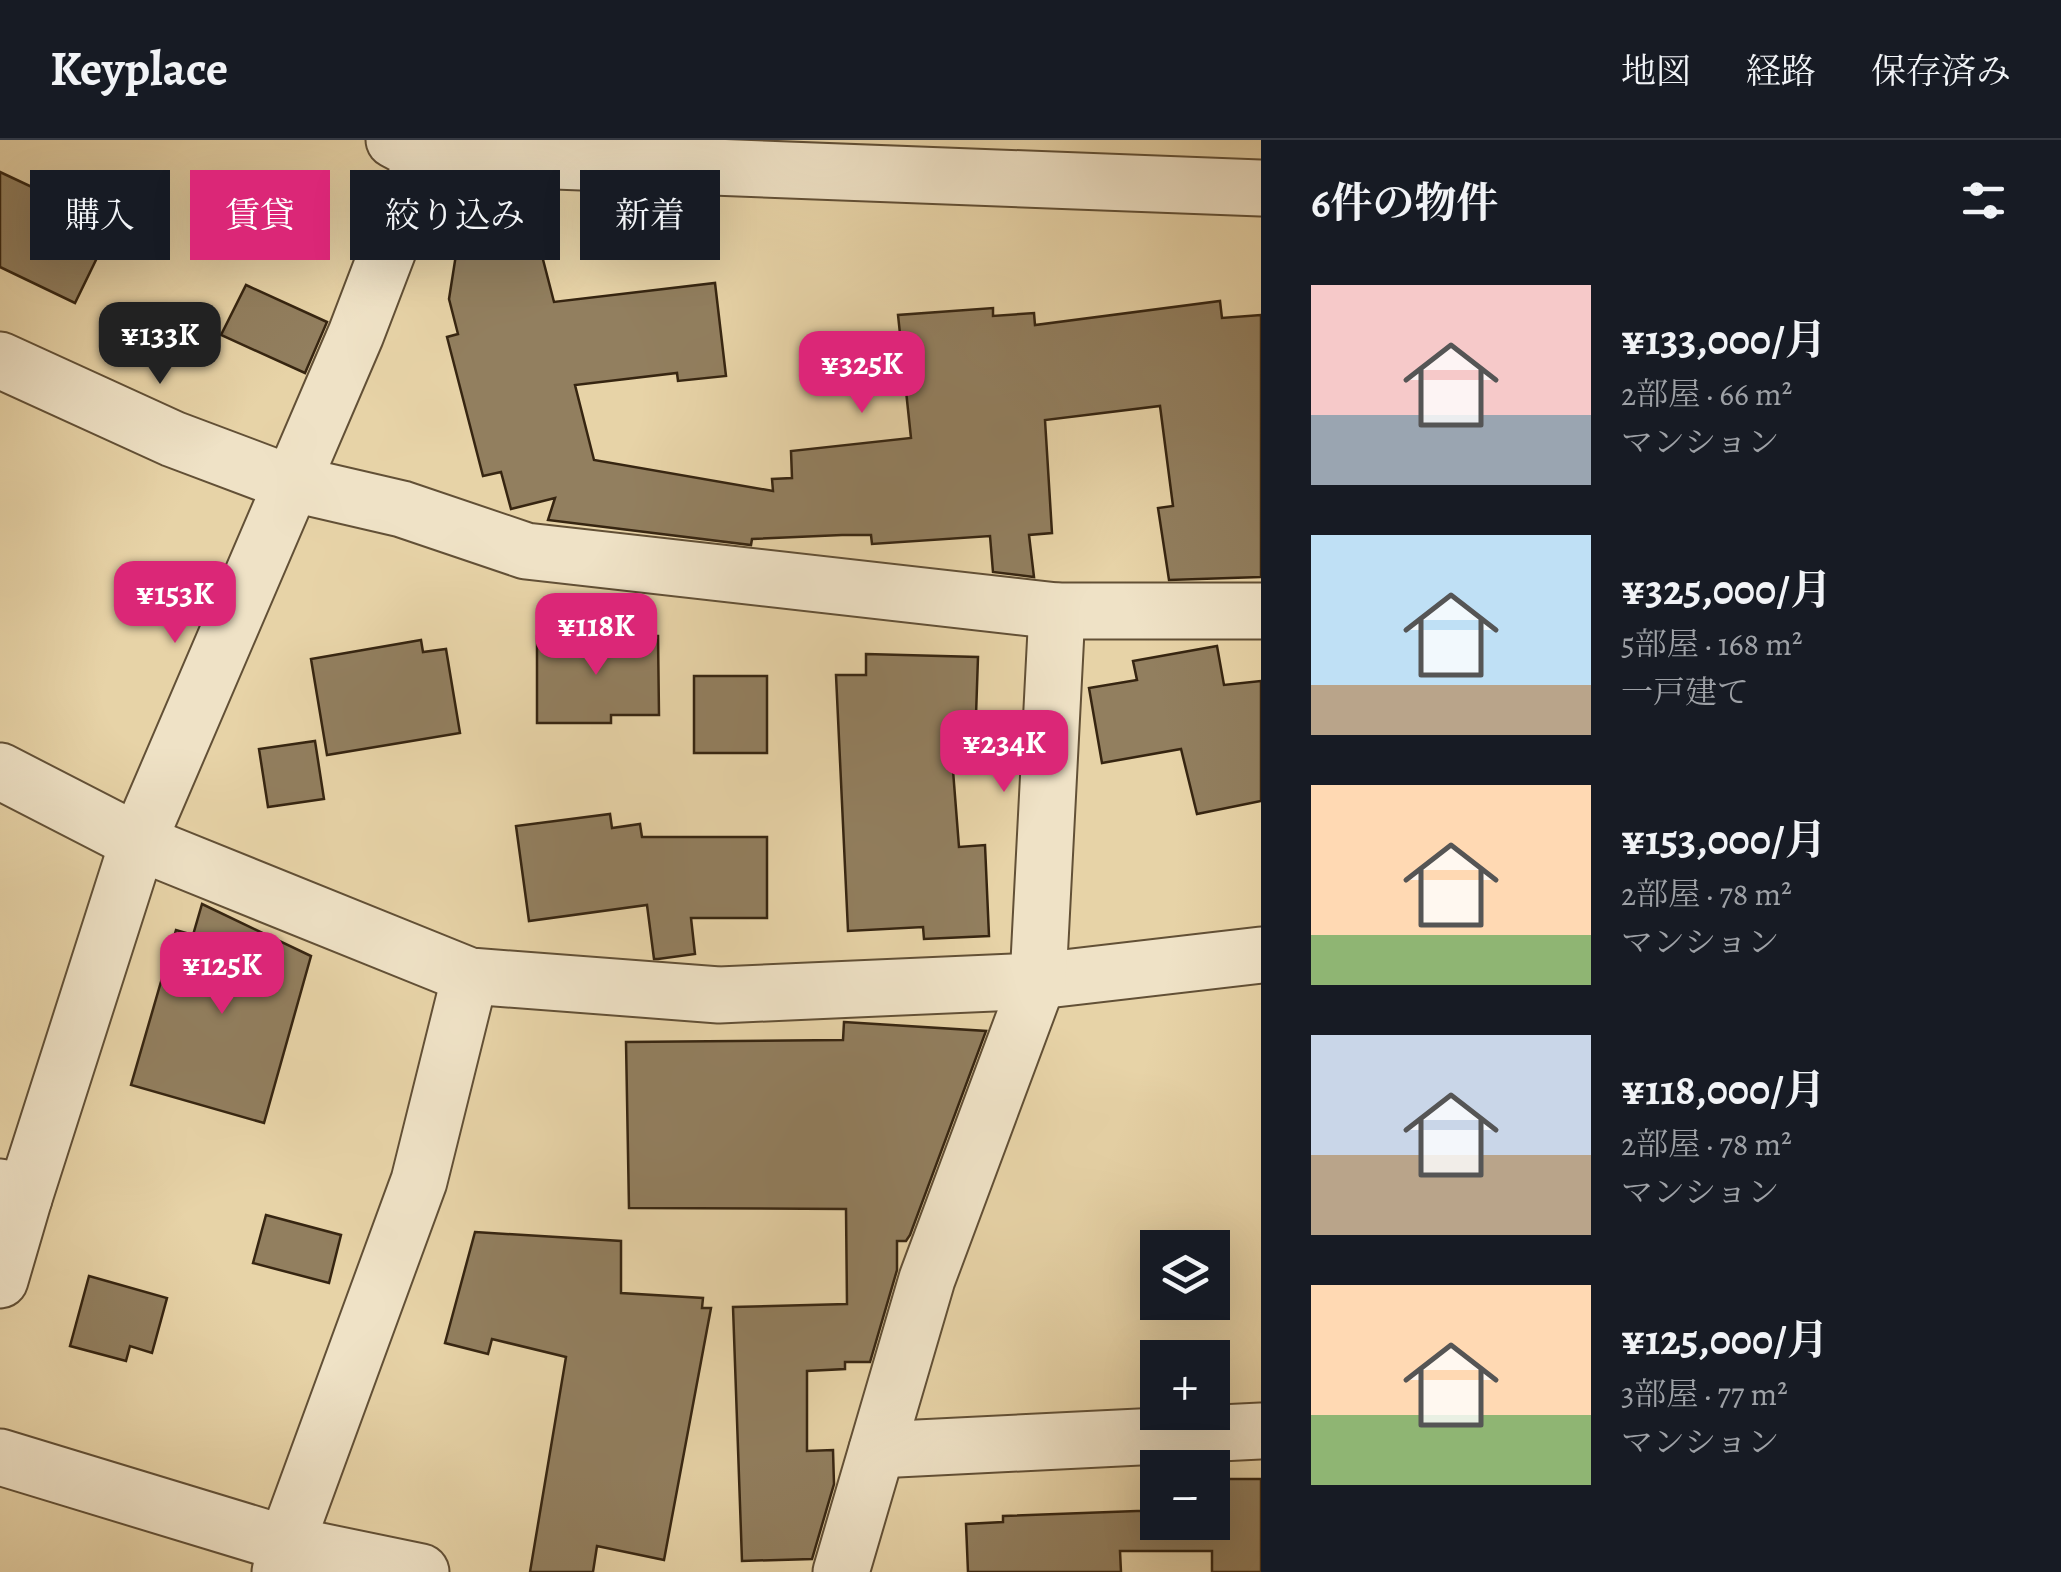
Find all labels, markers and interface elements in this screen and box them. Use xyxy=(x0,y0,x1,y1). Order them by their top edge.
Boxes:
text: Keyplace xyxy=(50,36,228,102)
text: 地図 xyxy=(1621,47,1691,95)
text: 経路 xyxy=(1746,47,1816,95)
text: 保存済み xyxy=(1871,47,2011,95)
chip: 購入 xyxy=(30,170,170,260)
chip: 賃貸 xyxy=(190,170,330,260)
chip: 絞り込み xyxy=(350,170,560,260)
chip: 新着 xyxy=(580,170,720,260)
icon: filters xyxy=(1956,173,2011,228)
text: 6件の物件 xyxy=(1311,174,1499,231)
pin: ¥133K xyxy=(90,302,230,387)
text: ¥133,000/月 xyxy=(1621,311,1827,368)
text: ¥133K xyxy=(121,312,199,356)
icon: home xyxy=(1391,325,1511,445)
pin: ¥325K xyxy=(792,331,932,416)
text: ¥325K xyxy=(821,341,903,385)
text: 2部屋 · 66 m² xyxy=(1621,372,1792,416)
text: マンション xyxy=(1621,420,1780,464)
pin: ¥153K xyxy=(105,561,245,646)
text: ¥325,000/月 xyxy=(1621,561,1832,618)
text: ¥153K xyxy=(136,571,214,615)
icon: home xyxy=(1391,575,1511,695)
pin: ¥118K xyxy=(526,593,666,678)
text: ¥118K xyxy=(557,603,635,647)
text: 5部屋 · 168 m² xyxy=(1621,622,1803,666)
text: 一戸建て xyxy=(1621,670,1749,714)
pin: ¥234K xyxy=(934,710,1074,795)
text: ¥234K xyxy=(962,720,1046,764)
text: ¥153,000/月 xyxy=(1621,811,1827,868)
icon: home xyxy=(1391,825,1511,945)
text: 2部屋 · 78 m² xyxy=(1621,872,1792,916)
text: マンション xyxy=(1621,920,1780,964)
pin: ¥125K xyxy=(152,932,292,1017)
text: ¥125K xyxy=(182,942,262,986)
text: ¥118,000/月 xyxy=(1621,1061,1826,1118)
icon: home xyxy=(1391,1075,1511,1195)
text: 2部屋 · 78 m² xyxy=(1621,1122,1792,1166)
text: マンション xyxy=(1621,1170,1780,1214)
map controls xyxy=(1140,1230,1230,1540)
button: layers xyxy=(1140,1230,1230,1320)
text: ¥125,000/月 xyxy=(1621,1311,1829,1368)
icon: home xyxy=(1391,1325,1511,1445)
button: + xyxy=(1140,1340,1230,1430)
text: 3部屋 · 77 m² xyxy=(1621,1372,1788,1416)
text: マンション xyxy=(1621,1420,1780,1464)
button: − xyxy=(1140,1450,1230,1540)

